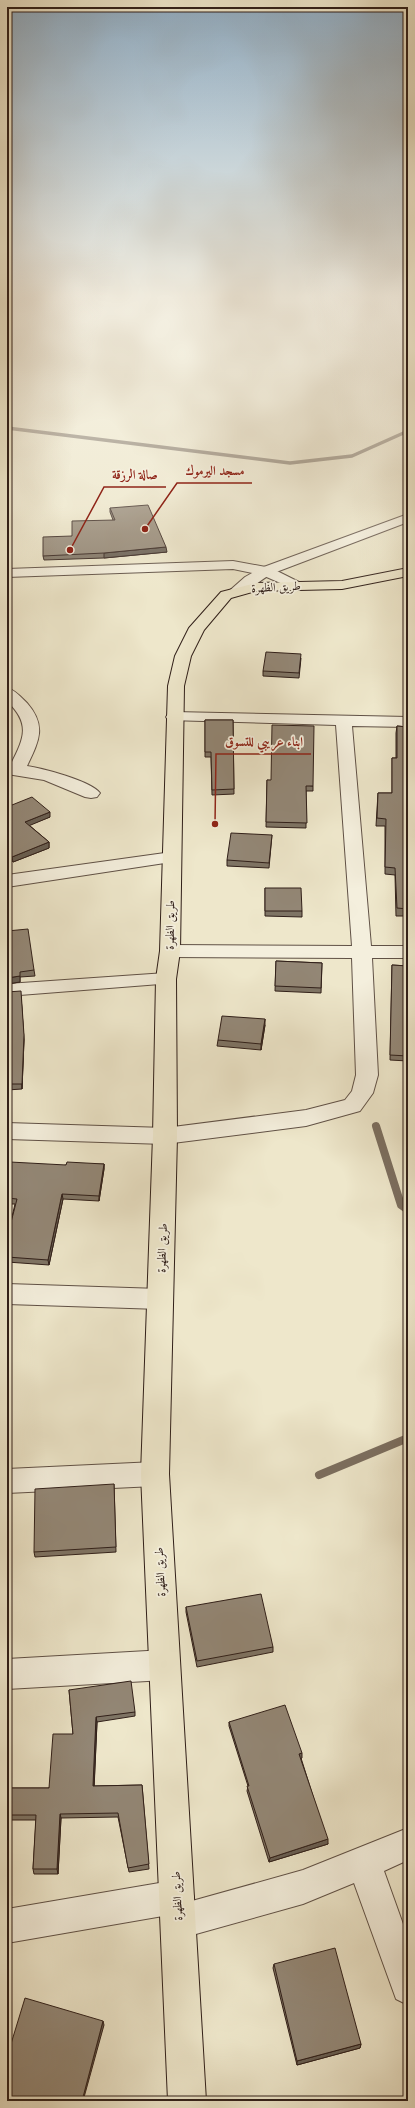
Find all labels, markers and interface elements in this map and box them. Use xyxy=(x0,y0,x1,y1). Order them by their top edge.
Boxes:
callout: مسجد اليرموك xyxy=(177,458,252,483)
callout: صالة الرزقة xyxy=(104,462,166,487)
text: مسجد اليرموك xyxy=(185,462,245,479)
text: صالة الرزقة xyxy=(112,466,158,483)
street label: طريق الظهرة xyxy=(251,578,301,596)
callout: ابناء عريبي للتسوق xyxy=(216,729,311,754)
text: ابناء عريبي للتسوق xyxy=(225,733,303,753)
street label: طريق الظهرة xyxy=(162,900,178,950)
street label: طريق الظهرة xyxy=(153,1223,171,1273)
street label: طريق الظهرة xyxy=(151,1547,169,1597)
street label: طريق الظهرة xyxy=(168,1871,186,1921)

